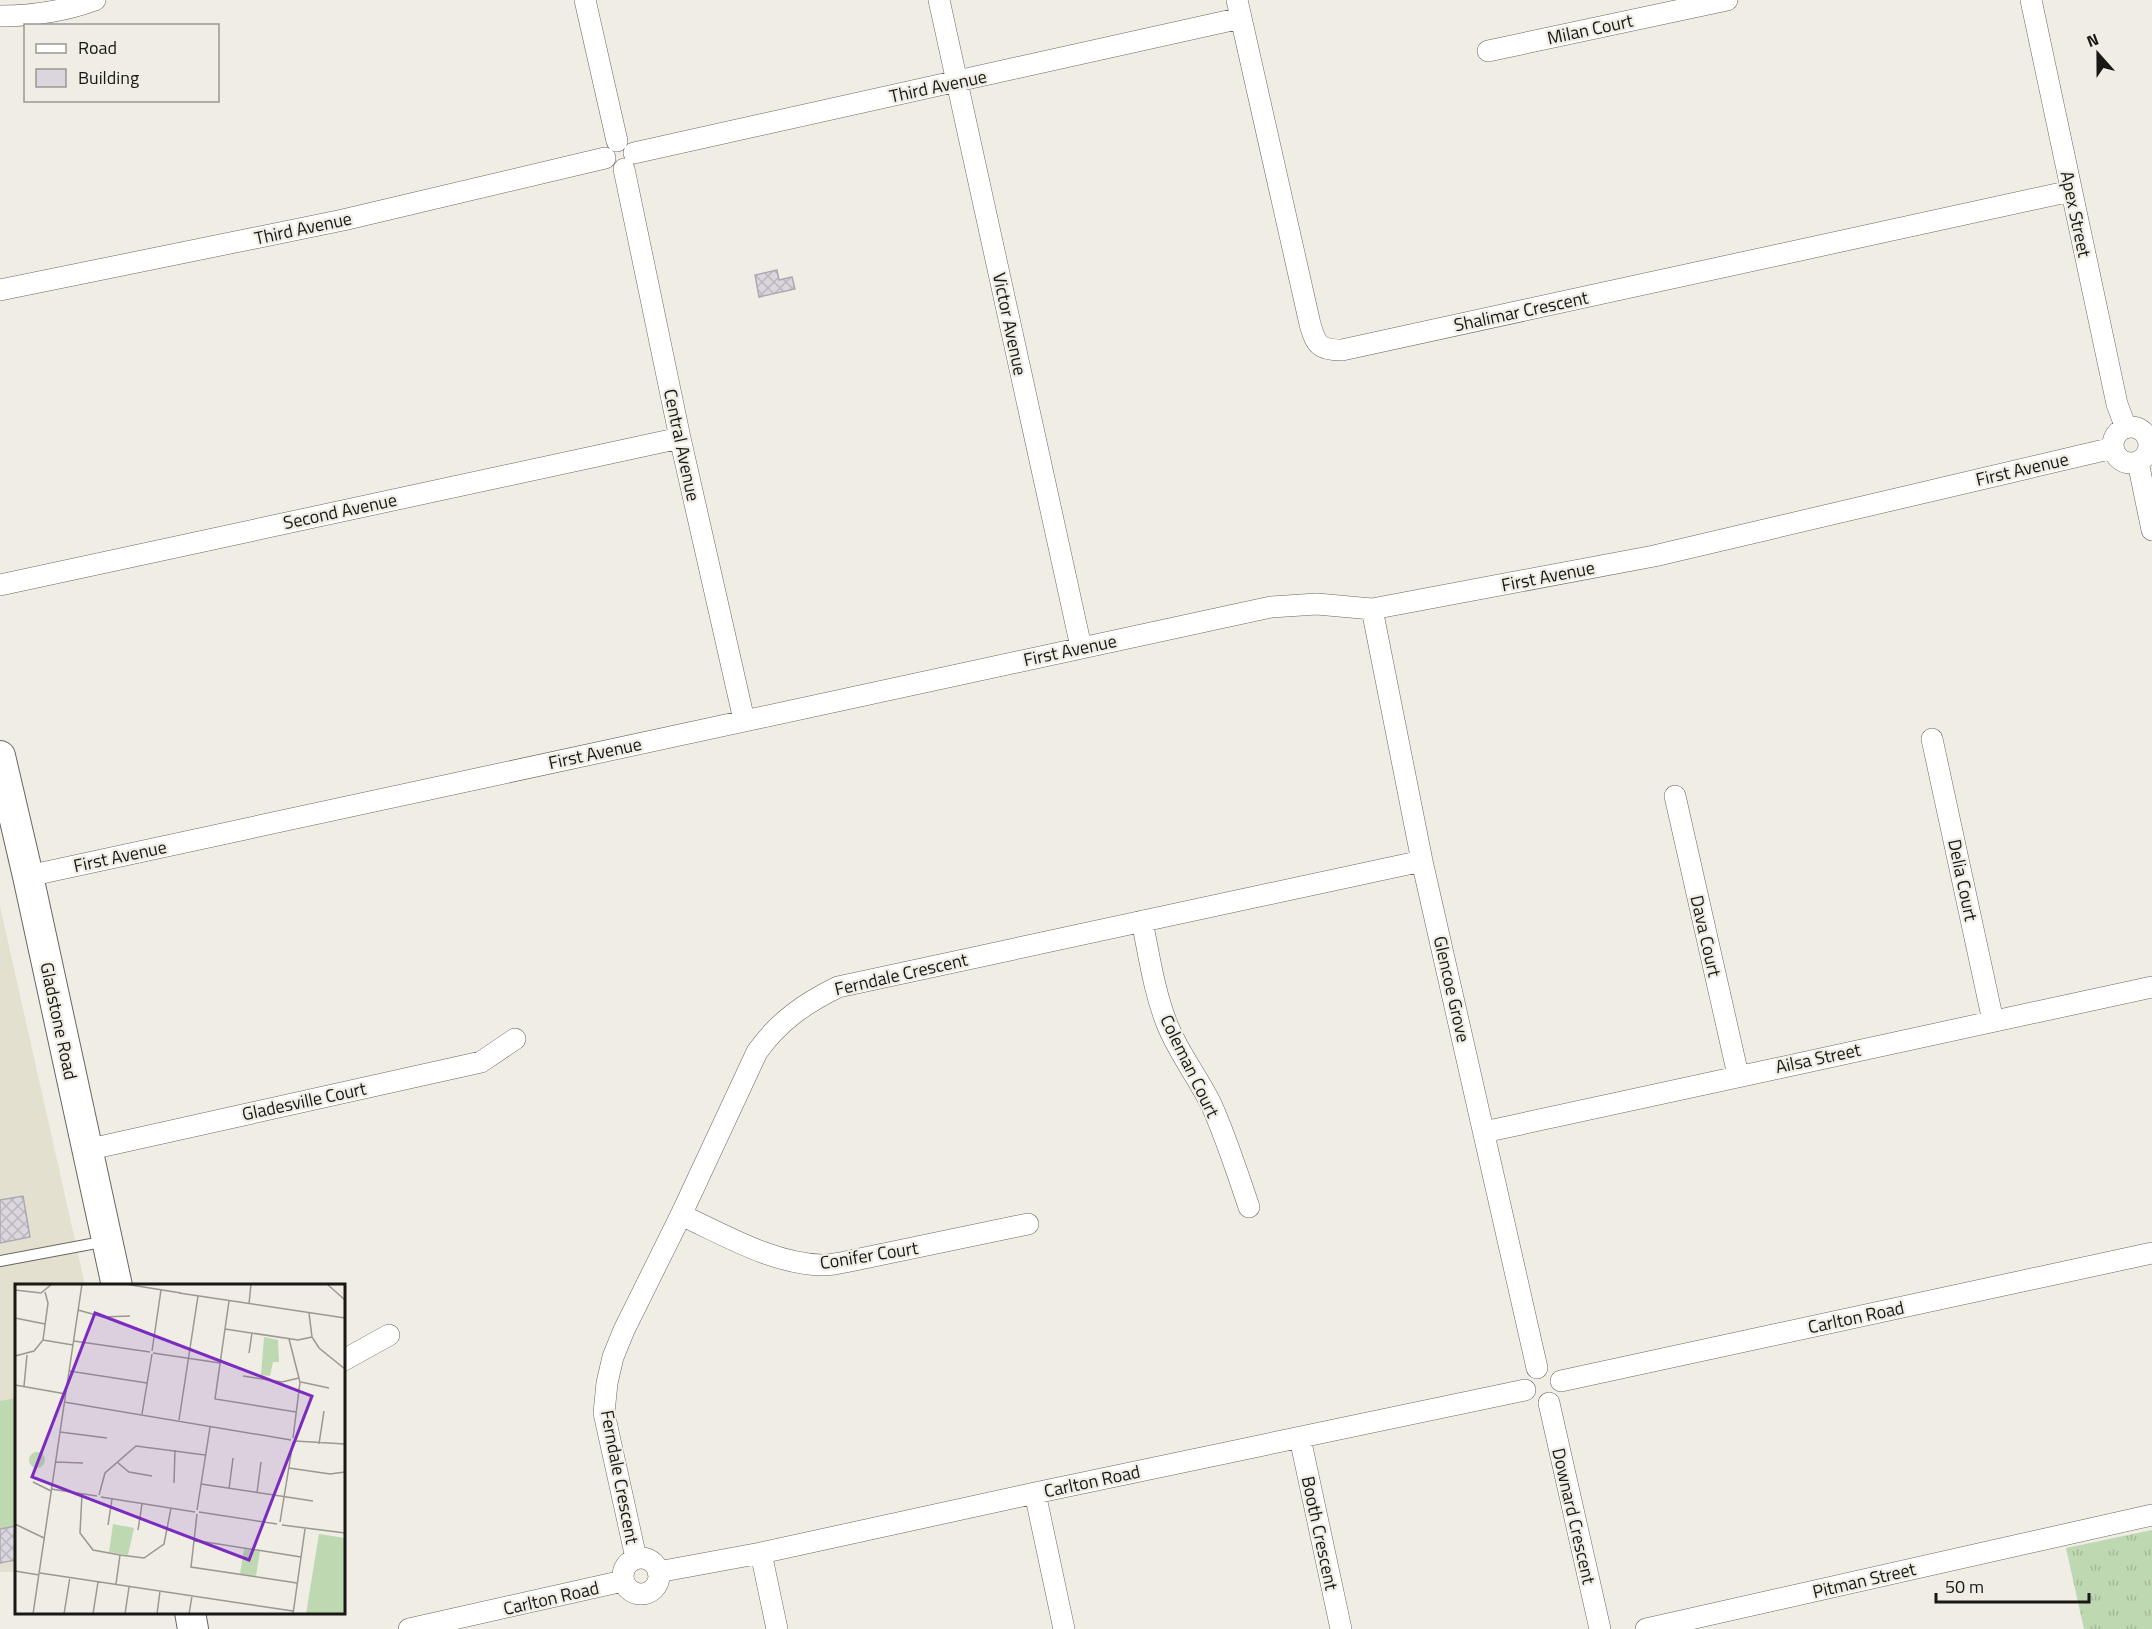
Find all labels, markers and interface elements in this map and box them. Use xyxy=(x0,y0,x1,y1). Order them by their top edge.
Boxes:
street label: Milan Court xyxy=(1545,7,1636,51)
legend xyxy=(24,24,219,102)
north arrow xyxy=(2068,24,2128,84)
text: N xyxy=(2083,27,2102,53)
text: Road xyxy=(78,34,117,61)
street label: Third Avenue xyxy=(887,63,989,109)
text: Building xyxy=(78,64,139,91)
street label: Apex Street xyxy=(2054,168,2098,260)
street label: Third Avenue xyxy=(252,205,354,251)
street label: Victor Avenue xyxy=(986,270,1034,378)
street label: Shalimar Crescent xyxy=(1451,283,1591,338)
street label: Central Avenue xyxy=(657,386,707,504)
street label: First Avenue xyxy=(1973,445,2071,493)
street label: Second Avenue xyxy=(281,486,399,536)
street label: First Avenue xyxy=(1499,554,1597,598)
street label: First Avenue xyxy=(1021,627,1119,673)
street label: First Avenue xyxy=(546,730,644,776)
street label: First Avenue xyxy=(71,833,169,879)
street label: Delia Court xyxy=(1941,837,1985,924)
street label: Dava Court xyxy=(1683,892,1729,980)
street label: Glencoe Grove xyxy=(1427,933,1477,1045)
street label: Ferndale Crescent xyxy=(832,945,971,1002)
street label: Gladstone Road xyxy=(33,960,85,1082)
street label: Coleman Court xyxy=(1153,1010,1227,1123)
street label: Ailsa Street xyxy=(1773,1036,1864,1080)
street label: Gladesville Court xyxy=(239,1075,369,1127)
street label: Conifer Court xyxy=(818,1234,921,1276)
inset map xyxy=(15,1284,345,1614)
street label: Carlton Road xyxy=(1805,1294,1907,1340)
street label: Ferndale Crescent xyxy=(594,1408,646,1547)
street label: Downard Crescent xyxy=(1545,1445,1603,1587)
street label: Carlton Road xyxy=(1041,1458,1143,1504)
street label: Booth Crescent xyxy=(1295,1473,1345,1593)
street label: Pitman Street xyxy=(1810,1555,1919,1605)
scale bar xyxy=(1936,1566,2089,1604)
text: 50 m xyxy=(1945,1573,1984,1600)
street label: Carlton Road xyxy=(500,1574,602,1622)

